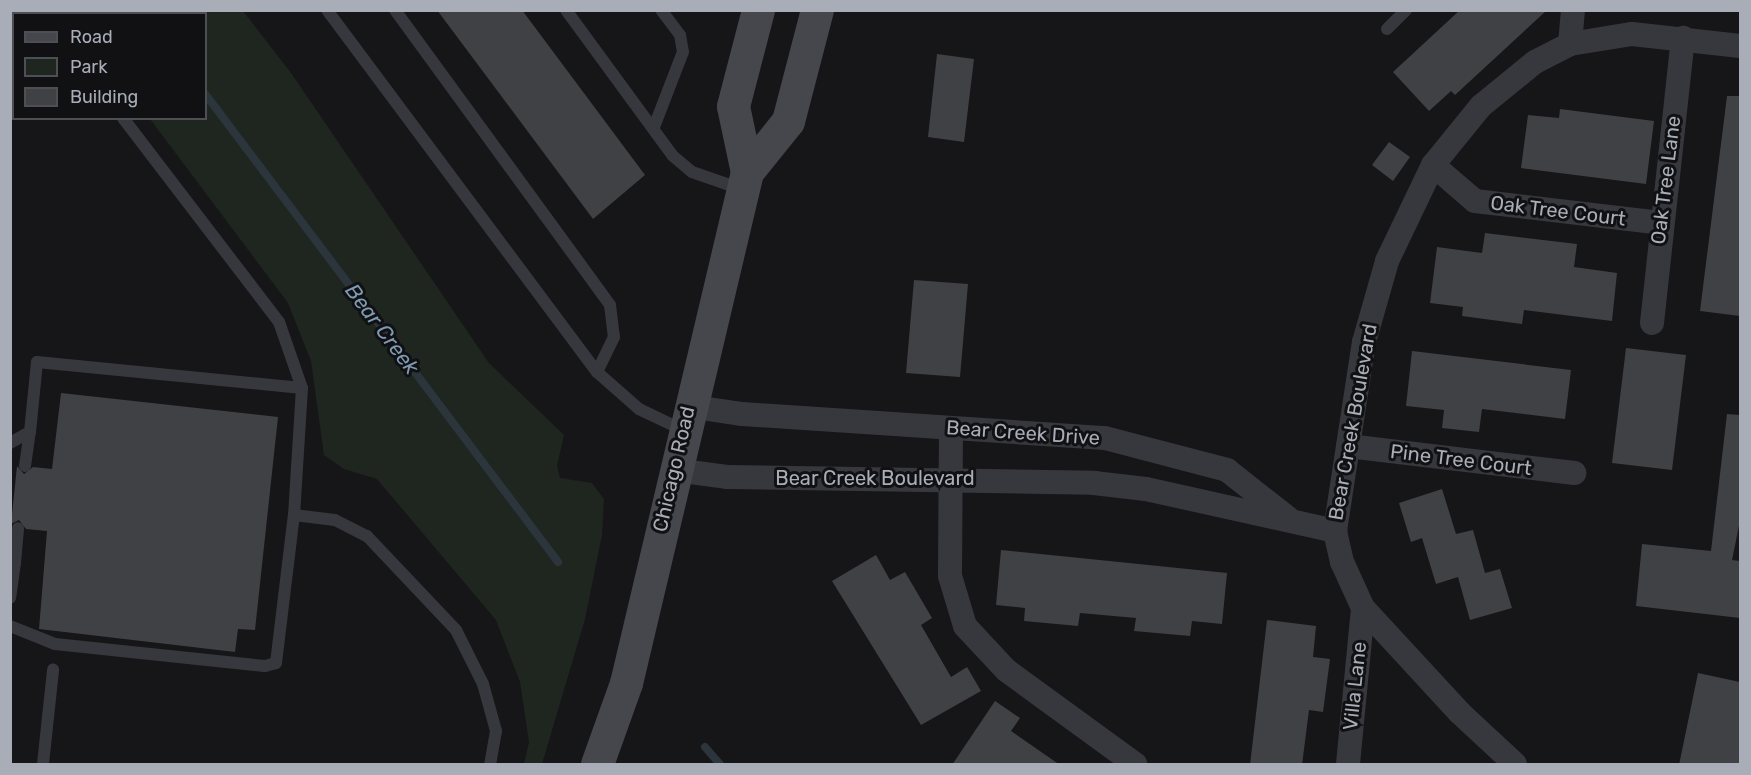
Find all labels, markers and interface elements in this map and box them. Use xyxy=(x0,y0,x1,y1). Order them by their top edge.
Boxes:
legend xyxy=(12,12,207,120)
text: Road xyxy=(70,26,113,48)
text: Park xyxy=(70,56,107,78)
text: Building xyxy=(70,86,138,108)
street label: Oak Tree Lane xyxy=(1646,114,1686,246)
street label: Oak Tree Court xyxy=(1489,191,1627,231)
water label: Bear Creek xyxy=(340,278,424,380)
street label: Bear Creek Boulevard xyxy=(1324,321,1382,523)
street label: Chicago Road xyxy=(648,404,700,534)
street label: Bear Creek Drive xyxy=(945,416,1101,450)
street label: Pine Tree Court xyxy=(1389,439,1533,481)
street label: Bear Creek Boulevard xyxy=(775,466,975,490)
street label: Villa Lane xyxy=(1338,640,1372,732)

